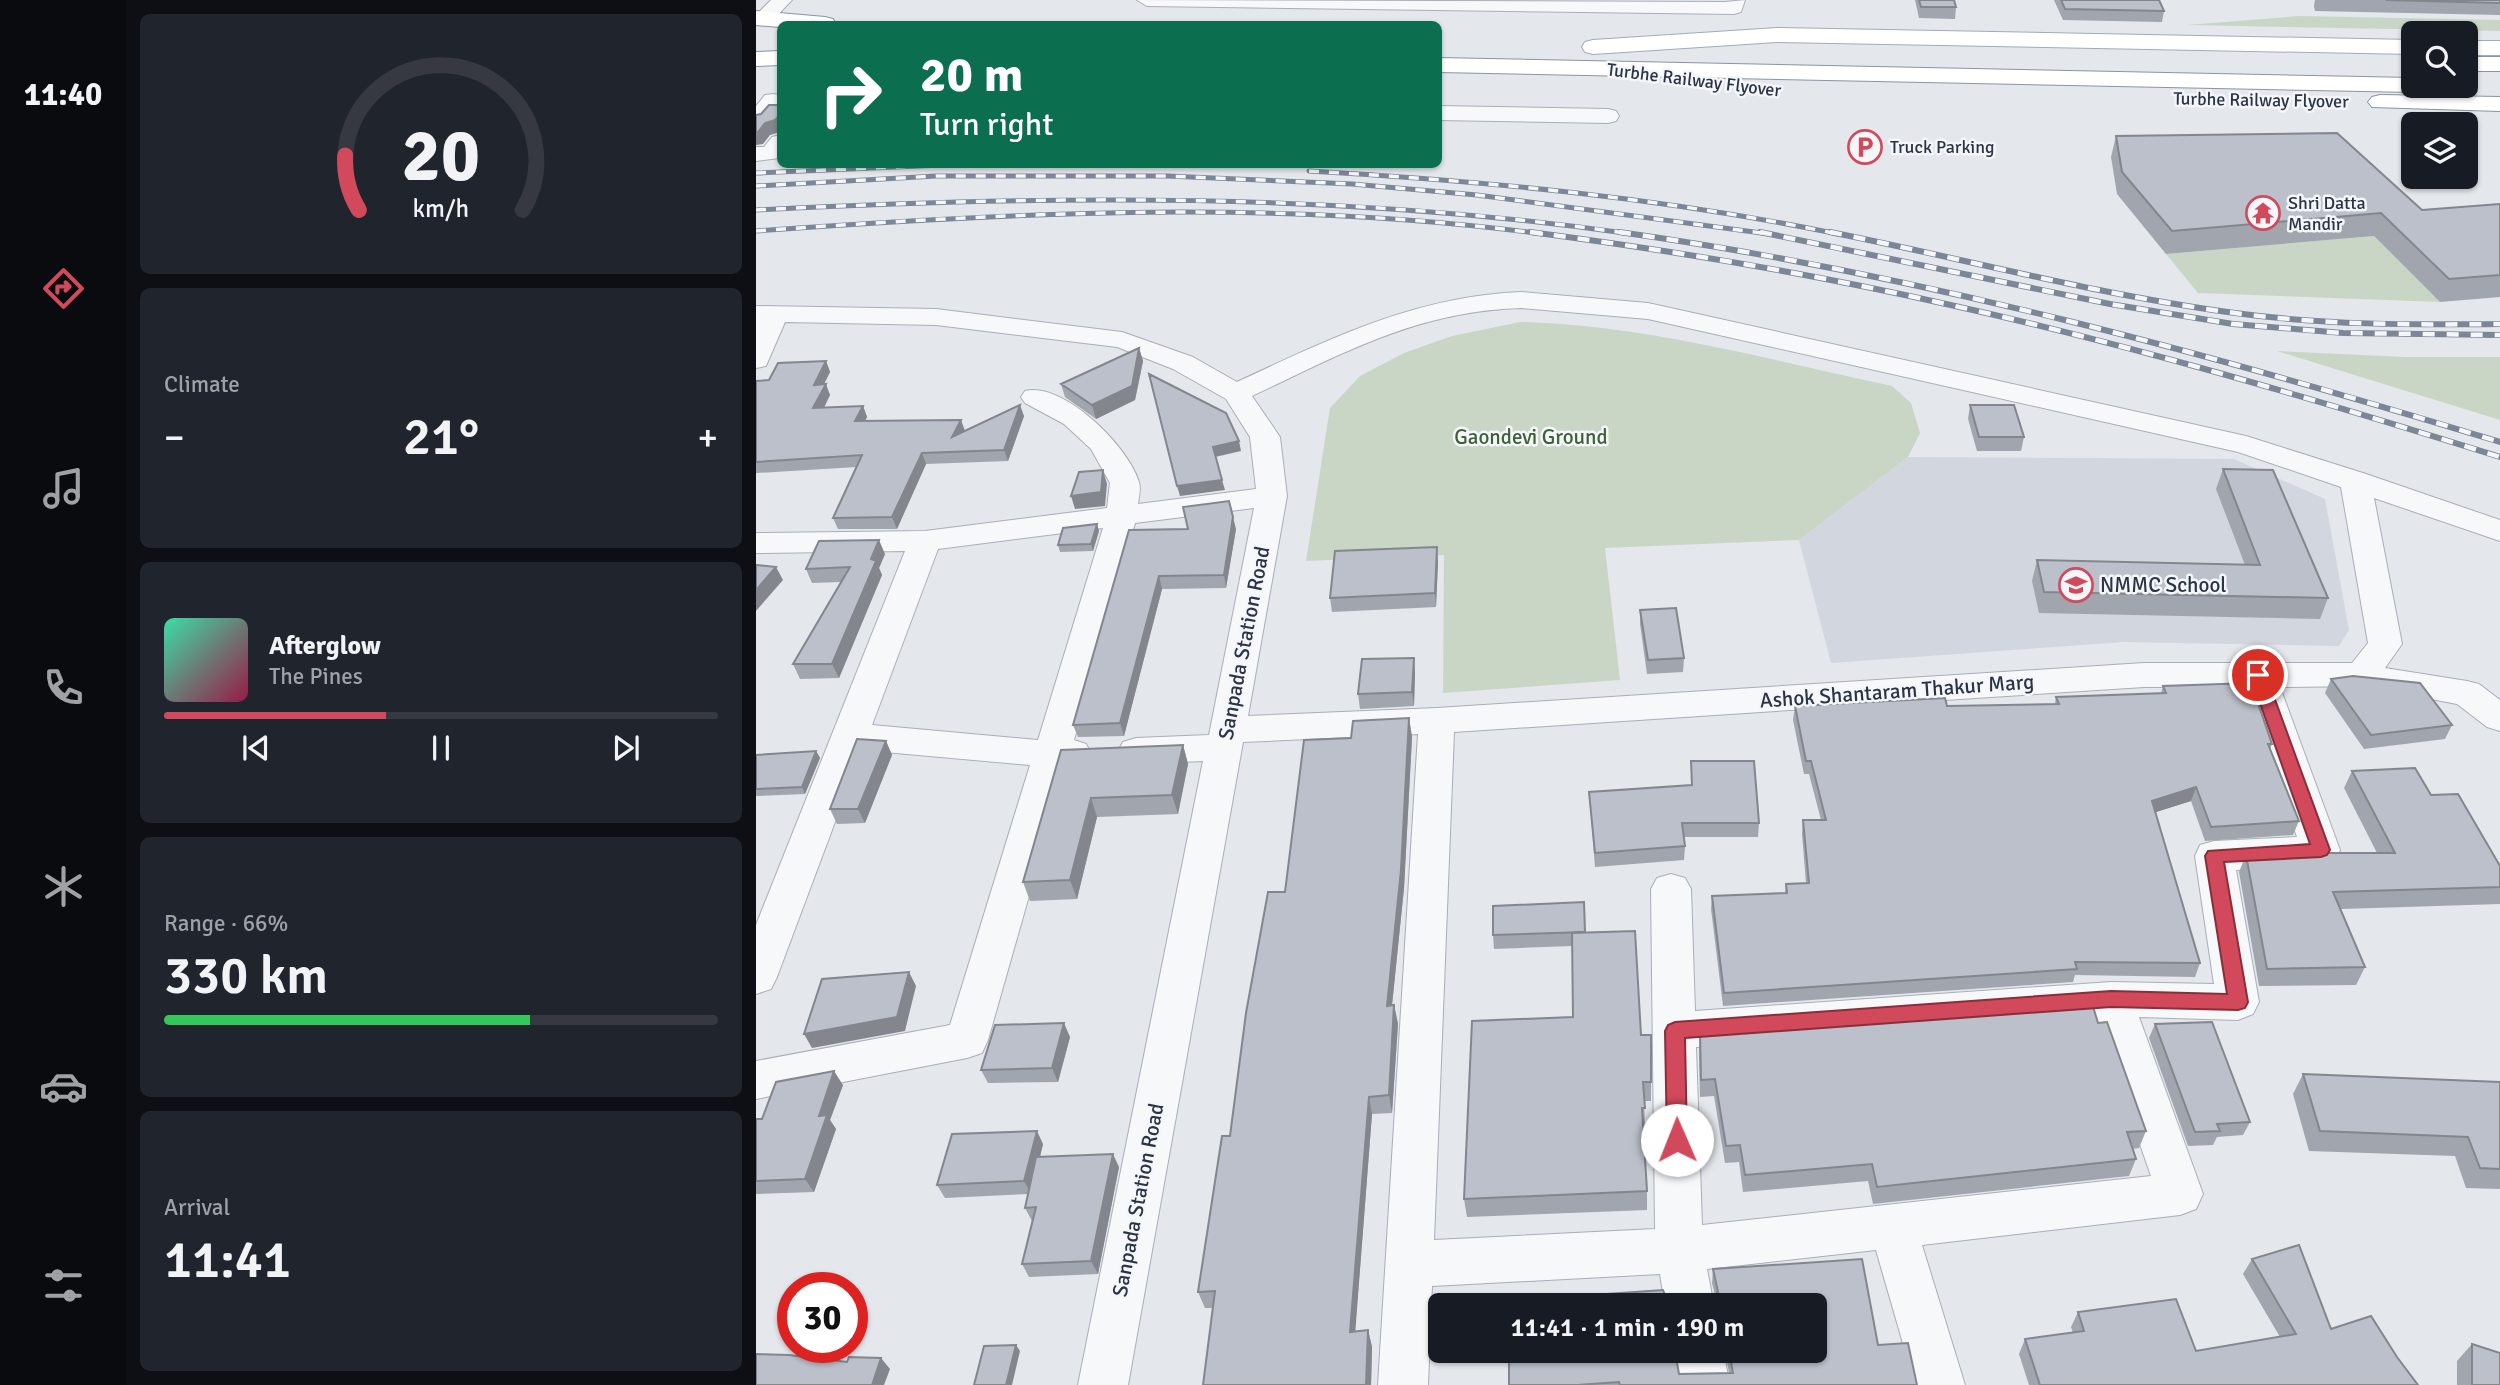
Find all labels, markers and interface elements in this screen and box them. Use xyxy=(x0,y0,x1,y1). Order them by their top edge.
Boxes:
map controls xyxy=(2401,21,2478,189)
button: search xyxy=(2401,21,2478,98)
text: 20 m xyxy=(920,45,1023,105)
icon: right xyxy=(805,49,896,140)
street label: Turbhe Railway Flyover xyxy=(1606,58,1783,102)
text: 11:40 xyxy=(24,75,102,114)
street label: Turbhe Railway Flyover xyxy=(2173,87,2349,113)
text: Turn right xyxy=(920,105,1053,144)
text: 20 xyxy=(402,112,480,201)
button: layers xyxy=(2401,112,2478,189)
parking icon: Truck Parking xyxy=(1846,128,1884,166)
place label: Truck Parking xyxy=(1890,136,1995,158)
place label: Shri Datta Mandir xyxy=(2288,192,2366,235)
text: km/h xyxy=(413,193,469,224)
temple icon: Shri Datta Mandir xyxy=(2244,194,2282,232)
icon: directions xyxy=(39,264,88,313)
text: Climate xyxy=(164,370,240,399)
text: 21° xyxy=(403,405,479,469)
text: − xyxy=(164,414,185,461)
text: + xyxy=(697,414,718,461)
park label: Gaondevi Ground xyxy=(1454,424,1608,450)
icon: music xyxy=(39,464,88,513)
street label: Sanpada Station Road xyxy=(1212,544,1276,742)
school or university icon: NMMC School xyxy=(2057,566,2095,604)
place label: NMMC School xyxy=(2100,572,2226,598)
text: Afterglow xyxy=(269,630,381,662)
pin xyxy=(2228,645,2288,705)
icon: arrive xyxy=(2239,656,2277,694)
text: The Pines xyxy=(269,662,363,691)
icon: phone xyxy=(39,663,88,712)
street label: Ashok Shantaram Thakur Marg xyxy=(1759,668,2035,714)
icon: previous xyxy=(237,729,275,767)
icon: pause xyxy=(422,729,460,767)
icon: next xyxy=(607,729,645,767)
icon: climate xyxy=(39,862,88,911)
text: Range · 66% xyxy=(164,909,288,938)
text: 330 km xyxy=(164,944,328,1008)
icon: car xyxy=(39,1062,88,1111)
street label: Sanpada Station Road xyxy=(1106,1101,1170,1299)
position arrow xyxy=(1640,1103,1714,1177)
text: Arrival xyxy=(164,1193,230,1222)
text: 11:41 xyxy=(164,1228,291,1292)
icon: filters xyxy=(39,1261,88,1310)
speed limit sign: 30 xyxy=(777,1272,868,1363)
text: 11:41 · 1 min · 190 m xyxy=(1511,1312,1744,1344)

